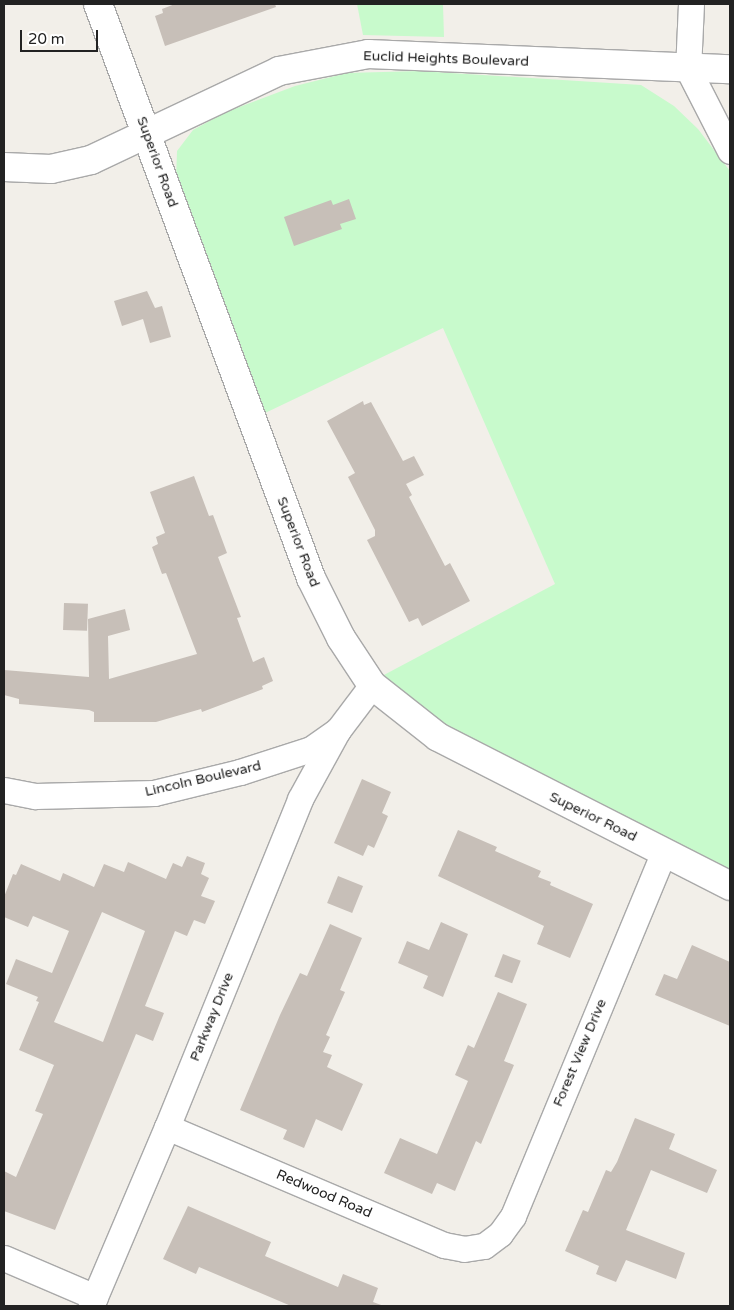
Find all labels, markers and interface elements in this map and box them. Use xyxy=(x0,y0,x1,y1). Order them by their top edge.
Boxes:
scale bar xyxy=(22,20,100,52)
text: 20 m xyxy=(28,30,65,48)
street label: Euclid Heights Boulevard xyxy=(363,48,529,70)
street label: Superior Road xyxy=(133,114,181,210)
street label: Superior Road xyxy=(273,494,323,590)
street label: Lincoln Boulevard xyxy=(143,757,263,801)
street label: Superior Road xyxy=(546,789,640,845)
street label: Parkway Drive xyxy=(187,970,237,1064)
street label: Forest View Drive xyxy=(550,997,610,1109)
street label: Redwood Road xyxy=(274,1166,374,1222)

